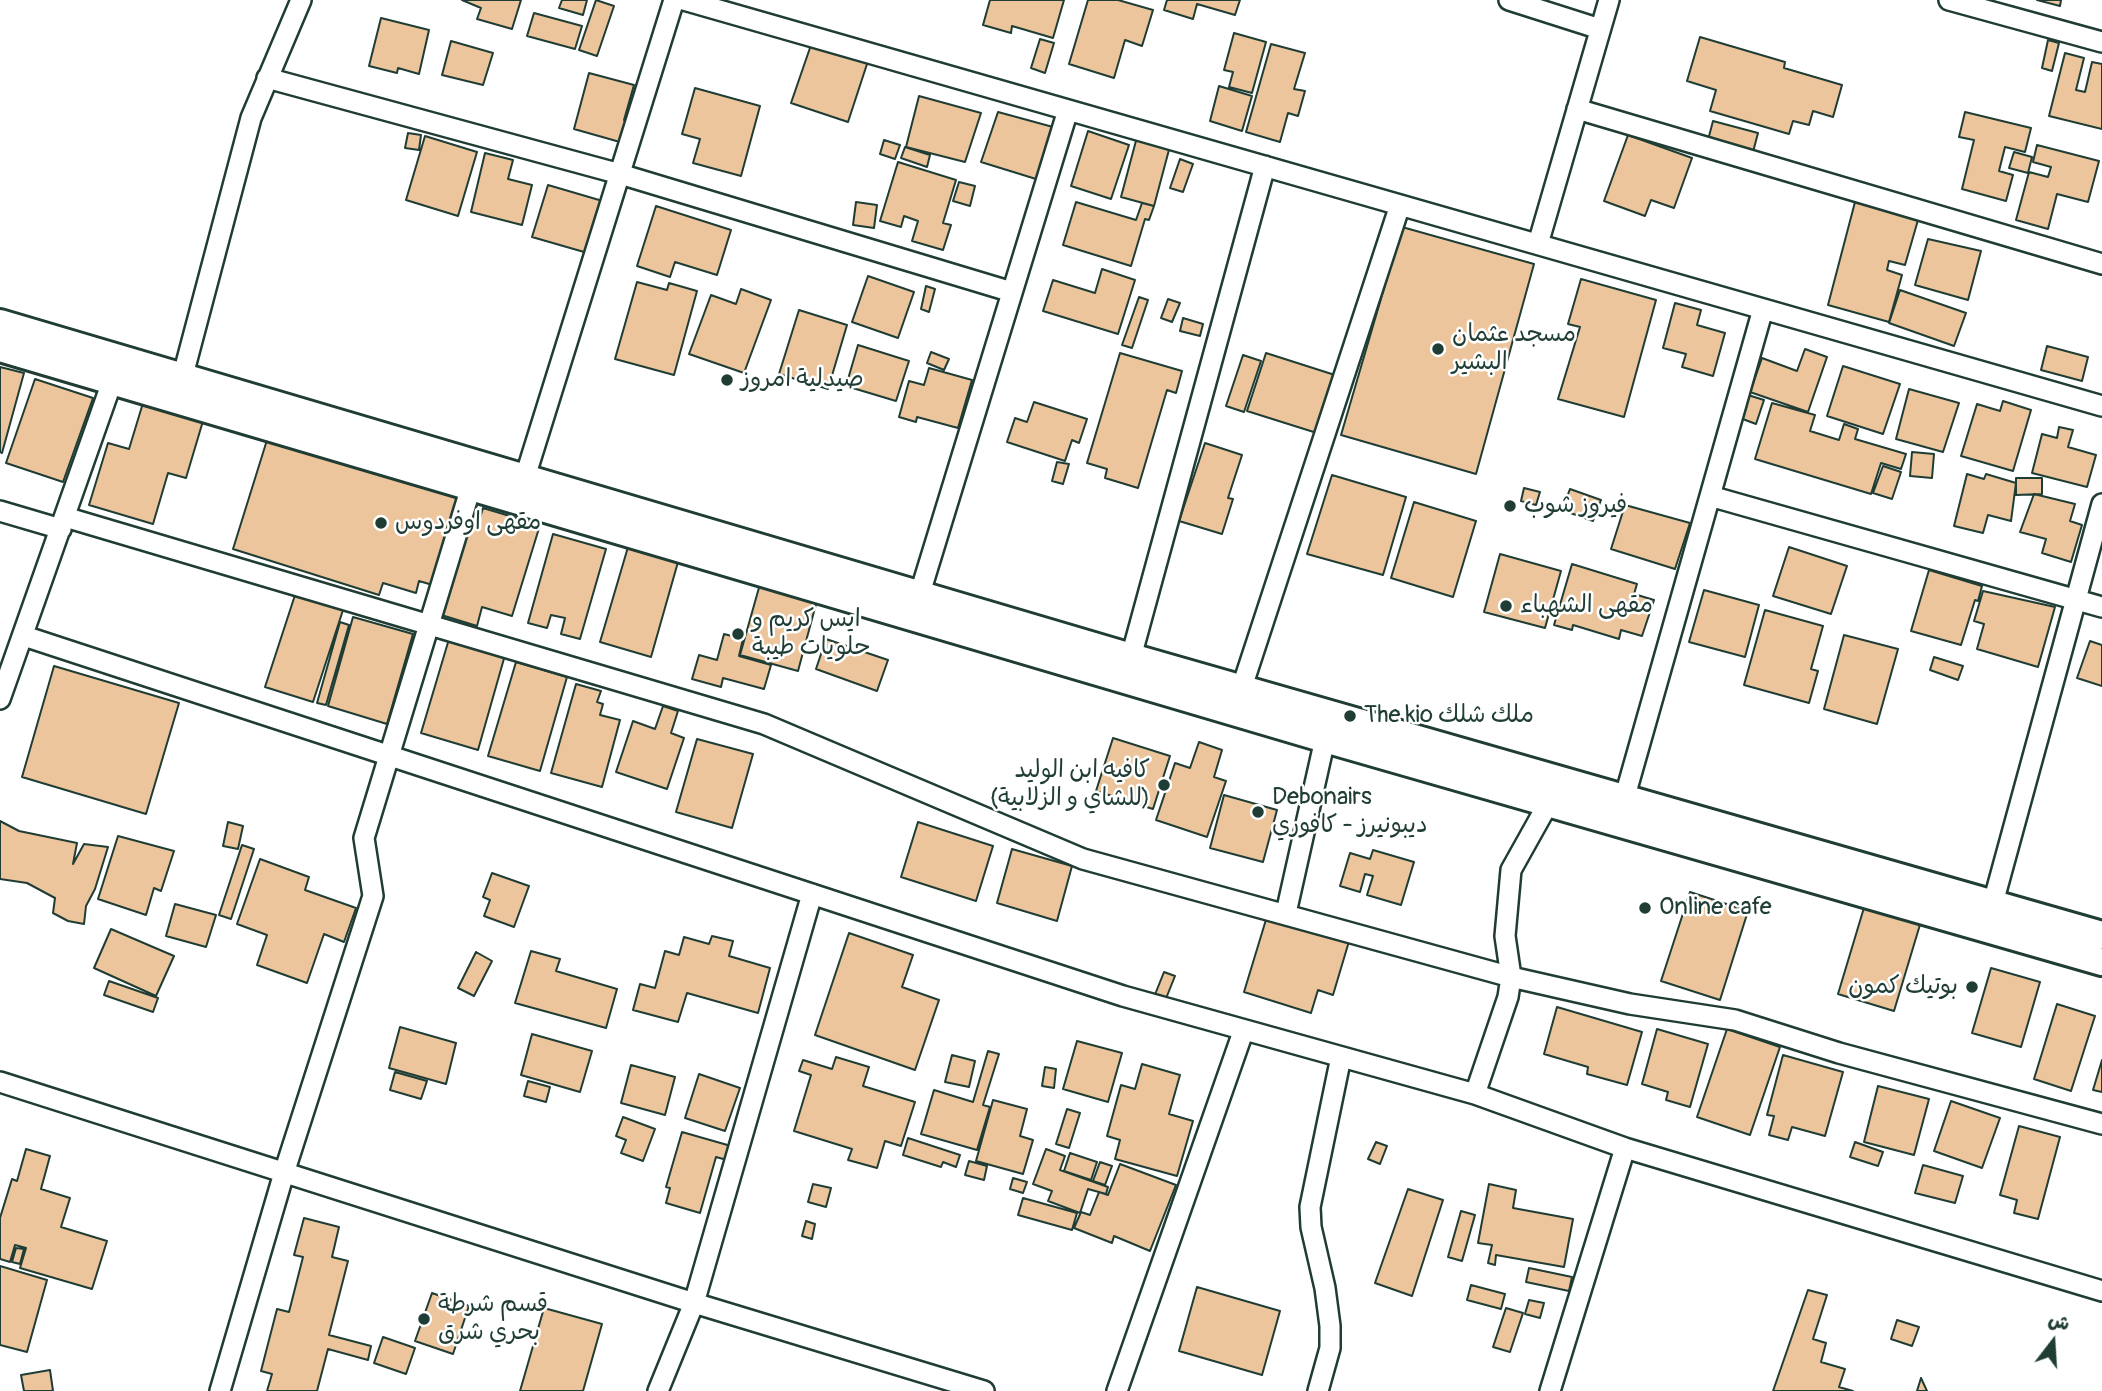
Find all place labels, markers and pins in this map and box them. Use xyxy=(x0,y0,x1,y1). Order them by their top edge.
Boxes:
place label: مسجد عثمان البشير xyxy=(1452,321,1576,377)
marker: مسجد عثمان البشير xyxy=(1430,341,1446,357)
place label: صيدلية امروز xyxy=(741,366,864,394)
marker: صيدلية امروز xyxy=(719,372,735,388)
place label: فيروز شوب xyxy=(1524,492,1627,520)
marker: فيروز شوب xyxy=(1502,498,1518,514)
place label: مقهى اوفردوس xyxy=(395,509,541,537)
marker: مقهى اوفردوس xyxy=(373,515,389,531)
place label: مقهى الشهباء xyxy=(1520,592,1653,620)
marker: مقهى الشهباء xyxy=(1498,598,1514,614)
place label: ايس كريم و حلويات طيبة xyxy=(752,606,871,662)
marker: ايس كريم و حلويات طيبة xyxy=(730,626,746,642)
place label: The kio ملك شلك xyxy=(1364,702,1534,730)
marker: The kio ملك شلك xyxy=(1342,708,1358,724)
place label: كافيه ابن الوليد (للشاي و الزلابية) xyxy=(990,757,1150,813)
marker: كافيه ابن الوليد (للشاي و الزلابية) xyxy=(1156,777,1172,793)
place label: Debonairs ديبونيرز - كافوري xyxy=(1272,784,1428,840)
marker: Debonairs ديبونيرز - كافوري xyxy=(1250,804,1266,820)
place label: Online cafe xyxy=(1659,894,1772,922)
marker: Online cafe xyxy=(1637,900,1653,916)
place label: بوتيك كمون xyxy=(1848,973,1958,1001)
marker: بوتيك كمون xyxy=(1964,979,1980,995)
place label: قسم شرطة بحري شرق xyxy=(438,1291,548,1347)
marker: قسم شرطة بحري شرق xyxy=(416,1311,432,1327)

